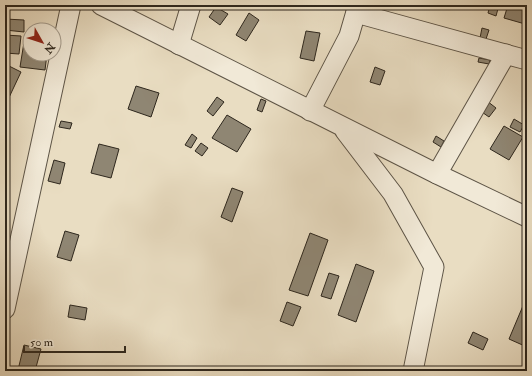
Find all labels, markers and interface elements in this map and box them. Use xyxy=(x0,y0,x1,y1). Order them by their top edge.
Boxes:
north arrow xyxy=(22,22,62,62)
text: N xyxy=(41,39,58,57)
scale bar xyxy=(24,328,125,354)
text: 50 m xyxy=(30,335,54,350)

